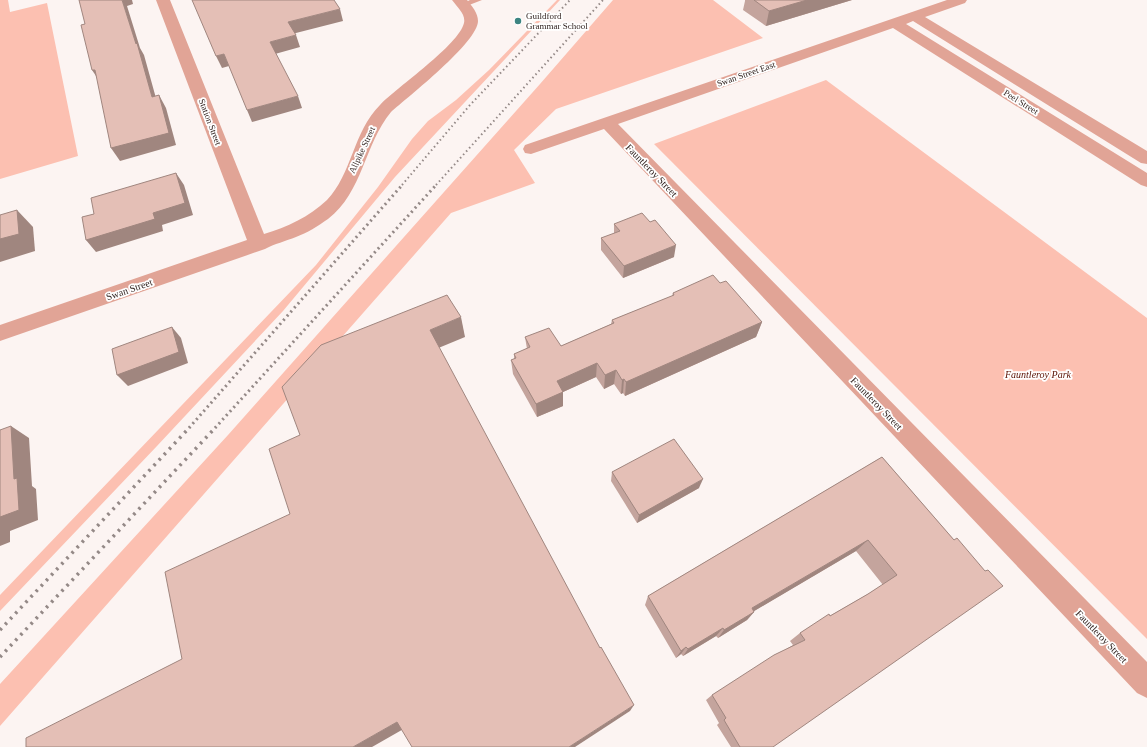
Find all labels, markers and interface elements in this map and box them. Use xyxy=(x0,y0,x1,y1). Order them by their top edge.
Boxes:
place label: Guildford Grammar School xyxy=(526,11,588,31)
marker: Guildford Grammar School xyxy=(513,16,523,26)
street label: Swan Street East xyxy=(716,59,777,89)
street label: Peel Street xyxy=(1002,87,1040,117)
street label: Station Street xyxy=(197,97,224,147)
street label: Allpike Street xyxy=(347,125,377,175)
street label: Fauntleroy Street xyxy=(624,142,680,199)
street label: Swan Street xyxy=(105,276,154,302)
park label: Fauntleroy Park xyxy=(1004,369,1072,380)
street label: Fauntleroy Street xyxy=(849,375,905,432)
street label: Fauntleroy Street xyxy=(1074,608,1130,665)

